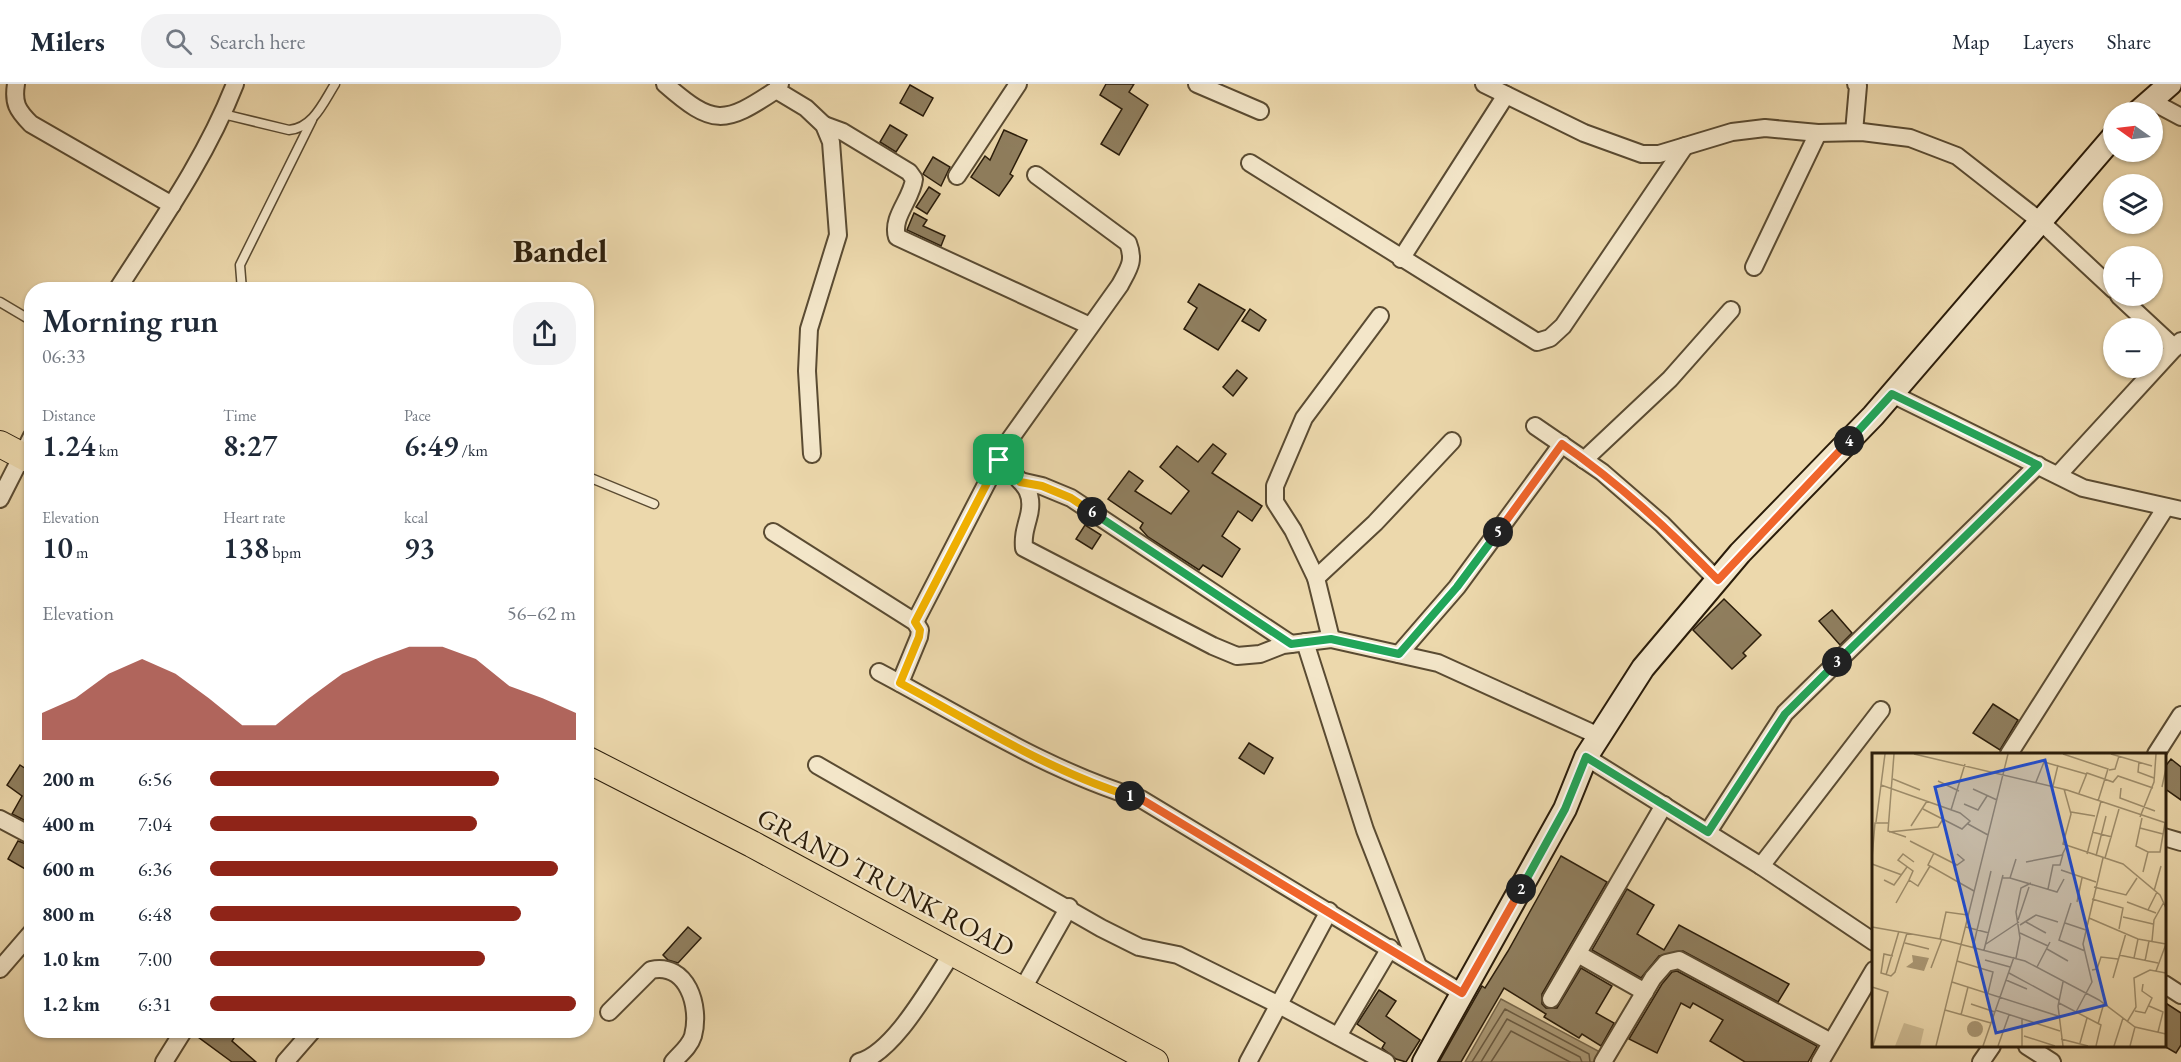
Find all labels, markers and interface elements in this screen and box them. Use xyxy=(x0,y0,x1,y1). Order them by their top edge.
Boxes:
search box xyxy=(141,14,561,68)
text: Milers xyxy=(30,23,105,59)
icon: search xyxy=(162,25,195,58)
text: Search here xyxy=(210,27,305,56)
text: Map xyxy=(1952,28,1990,55)
text: Layers xyxy=(2023,28,2074,55)
text: Share xyxy=(2107,28,2151,55)
north arrow xyxy=(2103,102,2163,162)
map controls xyxy=(2103,102,2163,378)
button: layers xyxy=(2103,174,2163,234)
district label: Bandel xyxy=(513,229,607,272)
button: + xyxy=(2103,246,2163,306)
text: Morning run xyxy=(42,299,219,342)
button: share xyxy=(513,302,576,365)
button: − xyxy=(2103,318,2163,378)
text: 06:33 xyxy=(42,343,85,369)
text: Distance xyxy=(42,405,95,426)
text: Time xyxy=(223,405,256,426)
text: Pace xyxy=(404,405,431,426)
text: 1.24 xyxy=(42,426,95,465)
text: 8:27 xyxy=(223,426,277,465)
text: 6:49 xyxy=(404,426,458,465)
pin: 4 xyxy=(1834,426,1864,456)
text: 4 xyxy=(1845,430,1853,451)
pin xyxy=(973,434,1024,485)
text: km xyxy=(95,440,119,461)
text: /km xyxy=(458,440,488,461)
icon: arrive xyxy=(982,443,1015,476)
pin: 6 xyxy=(1077,497,1107,527)
text: 6 xyxy=(1088,501,1096,522)
text: Elevation xyxy=(42,507,100,528)
text: Heart rate xyxy=(223,507,285,528)
text: kcal xyxy=(404,507,428,528)
pin: 5 xyxy=(1483,517,1513,547)
text: 5 xyxy=(1494,521,1502,542)
text: 10 xyxy=(42,528,73,567)
text: 138 xyxy=(223,528,269,567)
text: 93 xyxy=(404,528,435,567)
text: m xyxy=(73,542,88,563)
text: bpm xyxy=(269,542,301,563)
text: Elevation xyxy=(42,600,114,626)
text: 56–62 m xyxy=(507,600,576,626)
pin: 3 xyxy=(1822,647,1852,677)
text: 3 xyxy=(1833,651,1841,672)
inset map xyxy=(1872,753,2166,1047)
text: 200 m xyxy=(42,766,95,792)
text: 6:56 xyxy=(138,766,172,792)
pin: 1 xyxy=(1115,781,1145,811)
text: 1 xyxy=(1126,785,1134,806)
street label: GRAND TRUNK ROAD xyxy=(751,799,1021,965)
text: 400 m xyxy=(42,811,95,837)
text: 7:04 xyxy=(138,811,172,837)
text: 600 m xyxy=(42,856,95,882)
text: 6:36 xyxy=(138,856,172,882)
pin: 2 xyxy=(1506,874,1536,904)
text: 2 xyxy=(1517,878,1525,899)
text: 800 m xyxy=(42,901,95,927)
text: 6:48 xyxy=(138,901,172,927)
text: 1.0 km xyxy=(42,946,100,972)
text: 7:00 xyxy=(138,946,172,972)
text: 1.2 km xyxy=(42,991,100,1017)
text: 6:31 xyxy=(138,991,172,1017)

